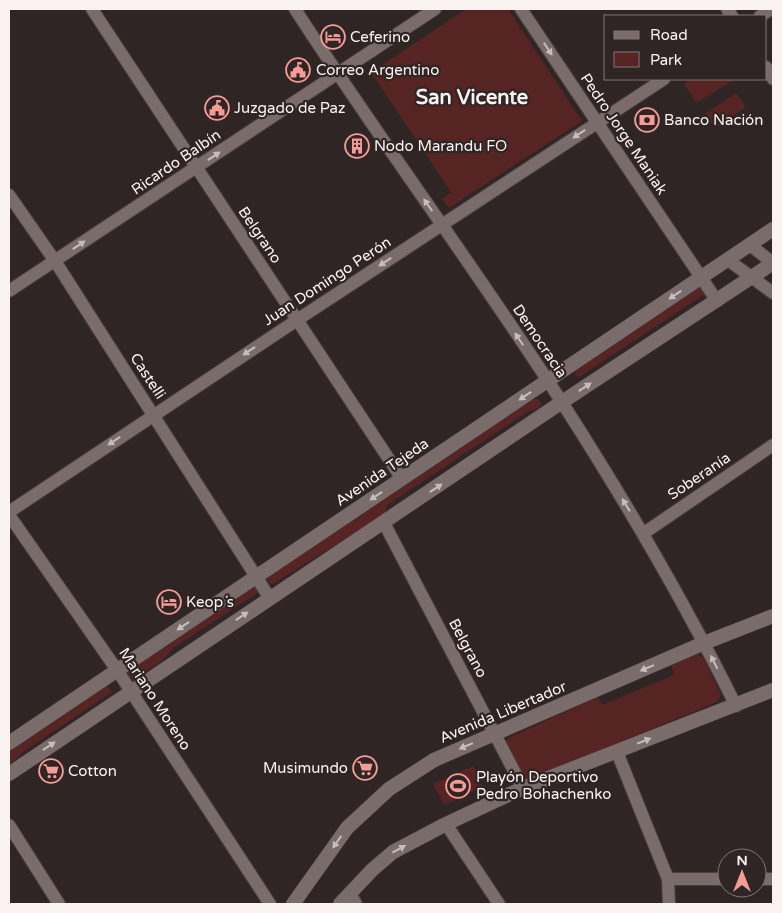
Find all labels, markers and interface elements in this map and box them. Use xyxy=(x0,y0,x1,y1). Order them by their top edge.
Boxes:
legend xyxy=(604,15,767,80)
hotel icon: Ceferino xyxy=(320,24,346,50)
text: Road xyxy=(650,26,688,44)
place label: Ceferino xyxy=(350,28,410,46)
one-way arrow xyxy=(543,43,553,56)
text: Park xyxy=(650,51,682,69)
public building icon: Correo Argentino xyxy=(285,57,311,83)
place label: Correo Argentino xyxy=(316,61,439,79)
street label: Pedro Jorge Maniak xyxy=(577,70,671,198)
district label: San Vicente xyxy=(416,86,528,110)
public building icon: Juzgado de Paz xyxy=(204,95,230,121)
place label: Juzgado de Paz xyxy=(234,99,345,117)
bank icon: Banco Nación xyxy=(634,107,660,133)
place label: Banco Nación xyxy=(664,111,763,129)
street label: Ricardo Balbín xyxy=(128,126,224,198)
one-way arrow xyxy=(573,129,586,139)
building icon: Nodo Marandu FO xyxy=(344,133,370,159)
place label: Nodo Marandu FO xyxy=(374,137,507,155)
one-way arrow xyxy=(208,151,221,161)
one-way arrow xyxy=(423,198,433,211)
street label: Belgrano xyxy=(235,203,285,267)
street label: Juan Domingo Perón xyxy=(260,233,394,329)
one-way arrow xyxy=(72,241,86,250)
one-way arrow xyxy=(378,257,392,267)
one-way arrow xyxy=(668,291,681,300)
street label: Democracia xyxy=(509,301,571,381)
one-way arrow xyxy=(514,332,524,346)
one-way arrow xyxy=(243,346,256,356)
street label: Castelli xyxy=(126,350,170,402)
one-way arrow xyxy=(578,382,591,392)
one-way arrow xyxy=(518,391,532,401)
street label: Avenida Tejeda xyxy=(332,434,432,510)
one-way arrow xyxy=(107,437,121,446)
street label: Soberanía xyxy=(664,448,734,504)
one-way arrow xyxy=(429,483,442,493)
one-way arrow xyxy=(369,491,382,501)
one-way arrow xyxy=(621,499,631,512)
hotel icon: Keop´s xyxy=(156,589,182,615)
place label: Keop´s xyxy=(186,593,234,611)
one-way arrow xyxy=(235,611,248,621)
street label: Belgrano xyxy=(445,615,491,681)
one-way arrow xyxy=(176,621,189,631)
street label: Mariano Moreno xyxy=(115,644,195,754)
one-way arrow xyxy=(710,655,718,669)
one-way arrow xyxy=(640,664,654,672)
street label: Avenida Libertador xyxy=(437,677,569,747)
one-way arrow xyxy=(636,737,651,745)
one-way arrow xyxy=(42,741,56,751)
one-way arrow xyxy=(459,742,473,750)
supermarket icon: Musimundo xyxy=(352,755,378,781)
supermarket icon: Cotton xyxy=(38,758,64,784)
place label: Musimundo xyxy=(263,759,348,777)
place label: Cotton xyxy=(68,762,117,780)
place label: Playón Deportivo Pedro Bohachenko xyxy=(476,768,611,803)
sports icon: Playón Deportivo Pedro Bohachenko xyxy=(445,773,471,799)
one-way arrow xyxy=(332,835,342,849)
one-way arrow xyxy=(392,845,406,853)
north arrow xyxy=(717,848,767,898)
text: N xyxy=(736,852,748,869)

